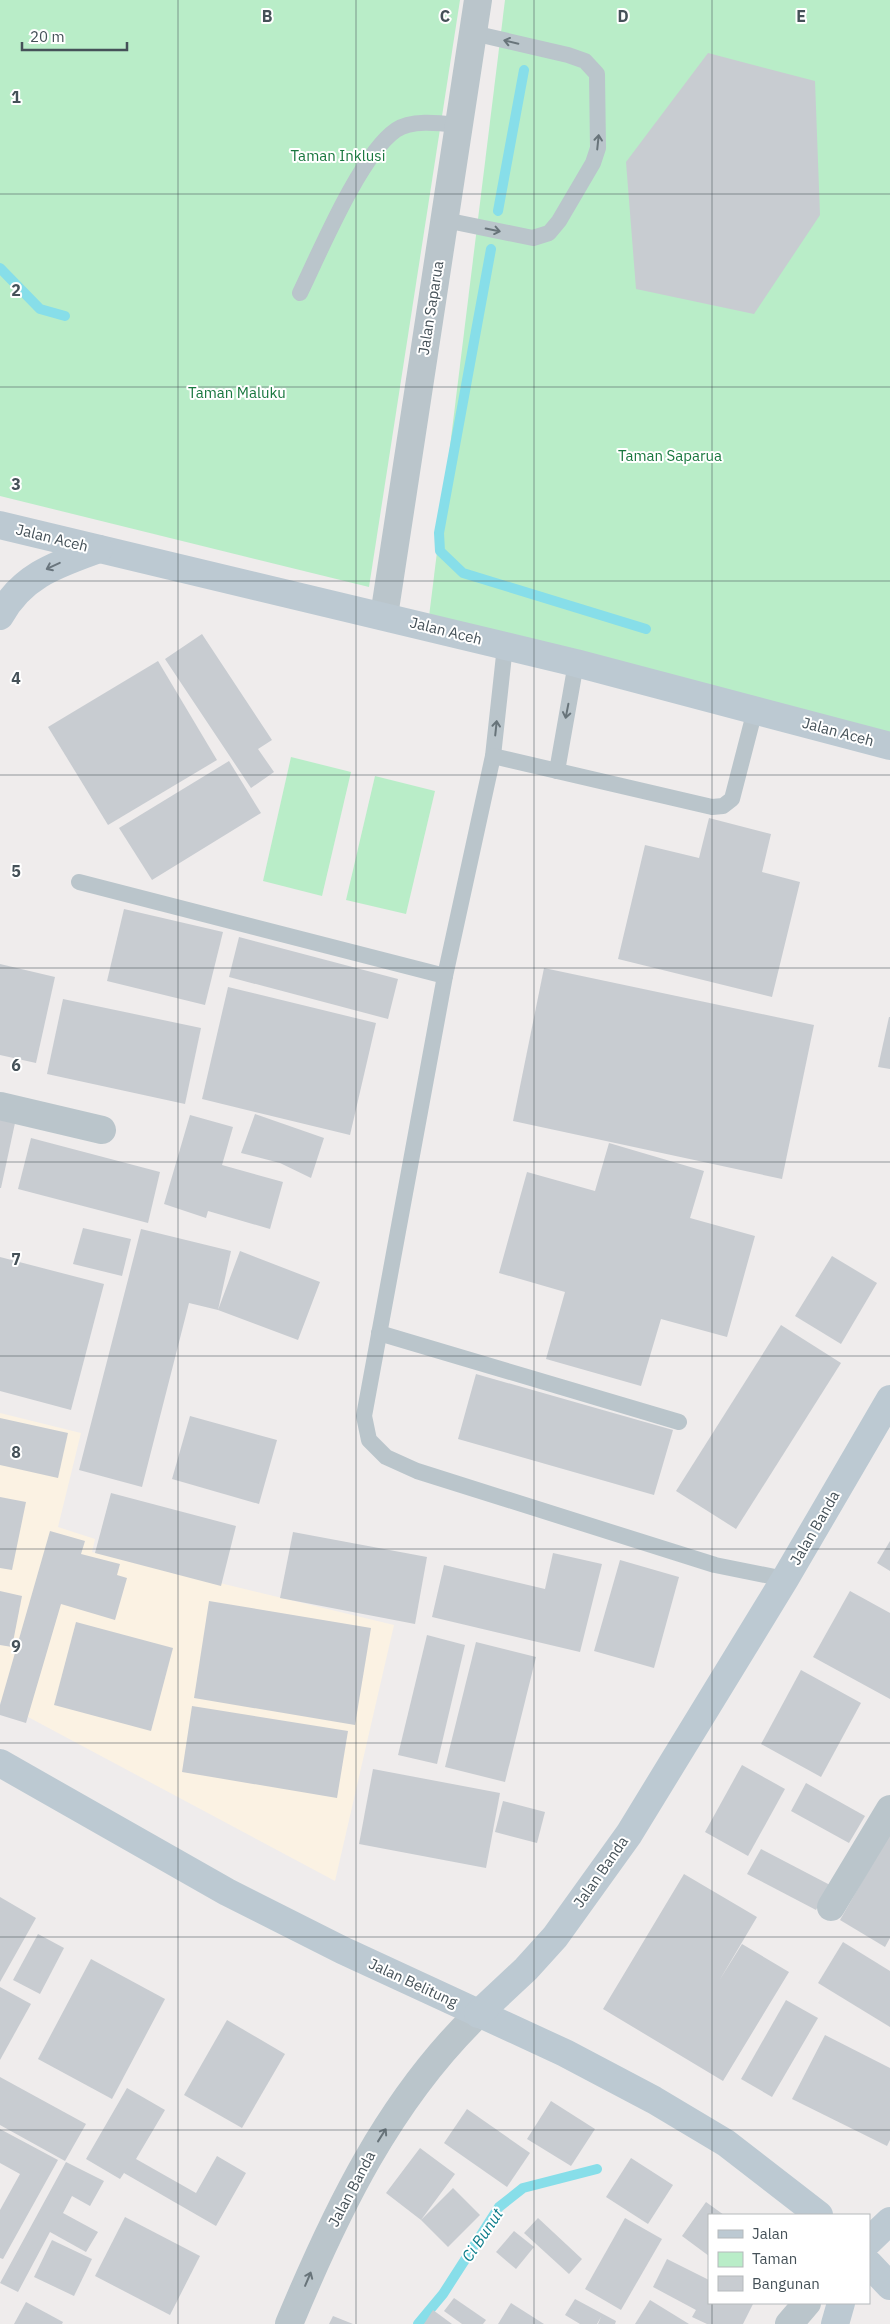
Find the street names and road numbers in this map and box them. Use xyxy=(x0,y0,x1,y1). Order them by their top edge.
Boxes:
street label: Jalan Saparua xyxy=(414,259,447,356)
street label: Jalan Aceh xyxy=(14,519,90,556)
street label: Jalan Aceh xyxy=(408,612,484,649)
street label: Jalan Aceh xyxy=(800,713,876,750)
street label: Jalan Banda xyxy=(786,1487,844,1568)
street label: Jalan Banda xyxy=(569,1832,632,1911)
street label: Jalan Belitung xyxy=(366,1954,461,2011)
street label: Jalan Banda xyxy=(324,2148,379,2230)

